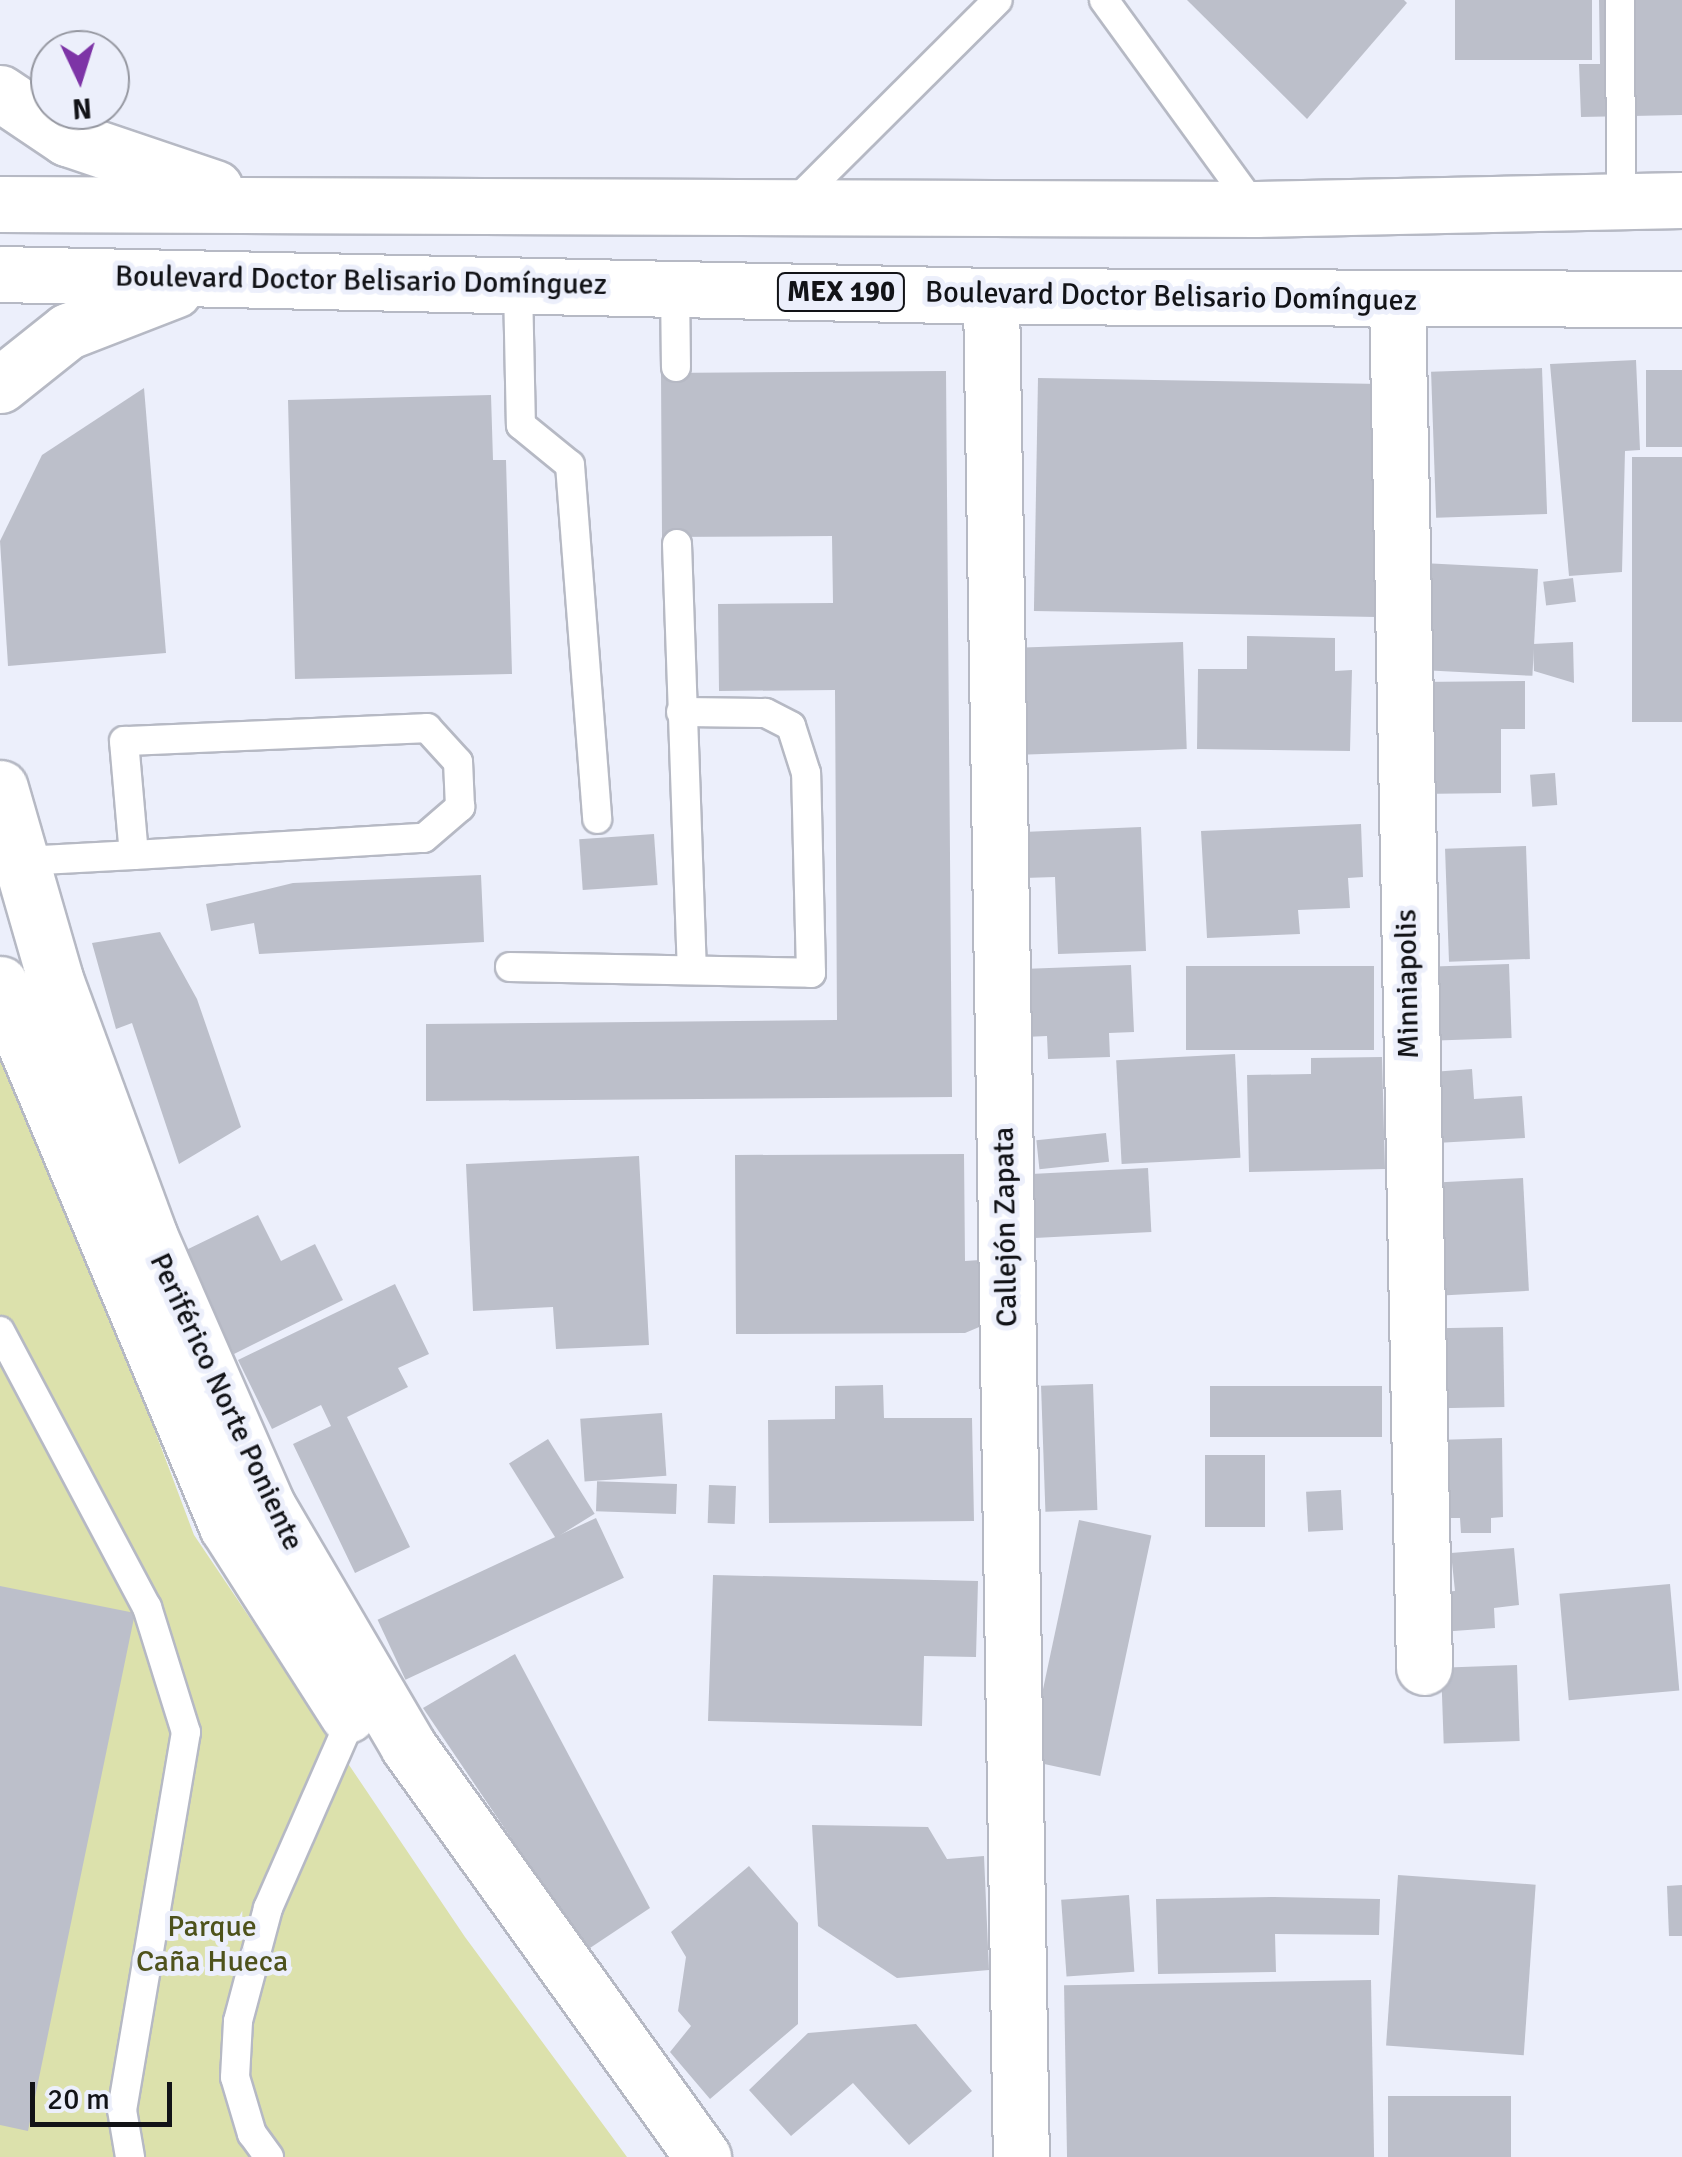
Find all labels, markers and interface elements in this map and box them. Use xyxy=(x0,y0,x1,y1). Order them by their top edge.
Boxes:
north arrow xyxy=(30,30,130,130)
text: N xyxy=(71,90,93,126)
street label: Boulevard Doctor Belisario Domínguez xyxy=(115,259,607,303)
road number: MEX 190 xyxy=(776,269,906,315)
street label: Boulevard Doctor Belisario Domínguez xyxy=(925,275,1417,319)
street label: Minniapolis xyxy=(1389,909,1427,1059)
street label: Callejón Zapata xyxy=(986,1127,1026,1327)
street label: Periférico Norte Poniente xyxy=(141,1248,311,1556)
park label: Parque Caña Hueca xyxy=(136,1909,288,1980)
scale bar xyxy=(35,2062,178,2124)
text: 20 m xyxy=(47,2081,110,2118)

